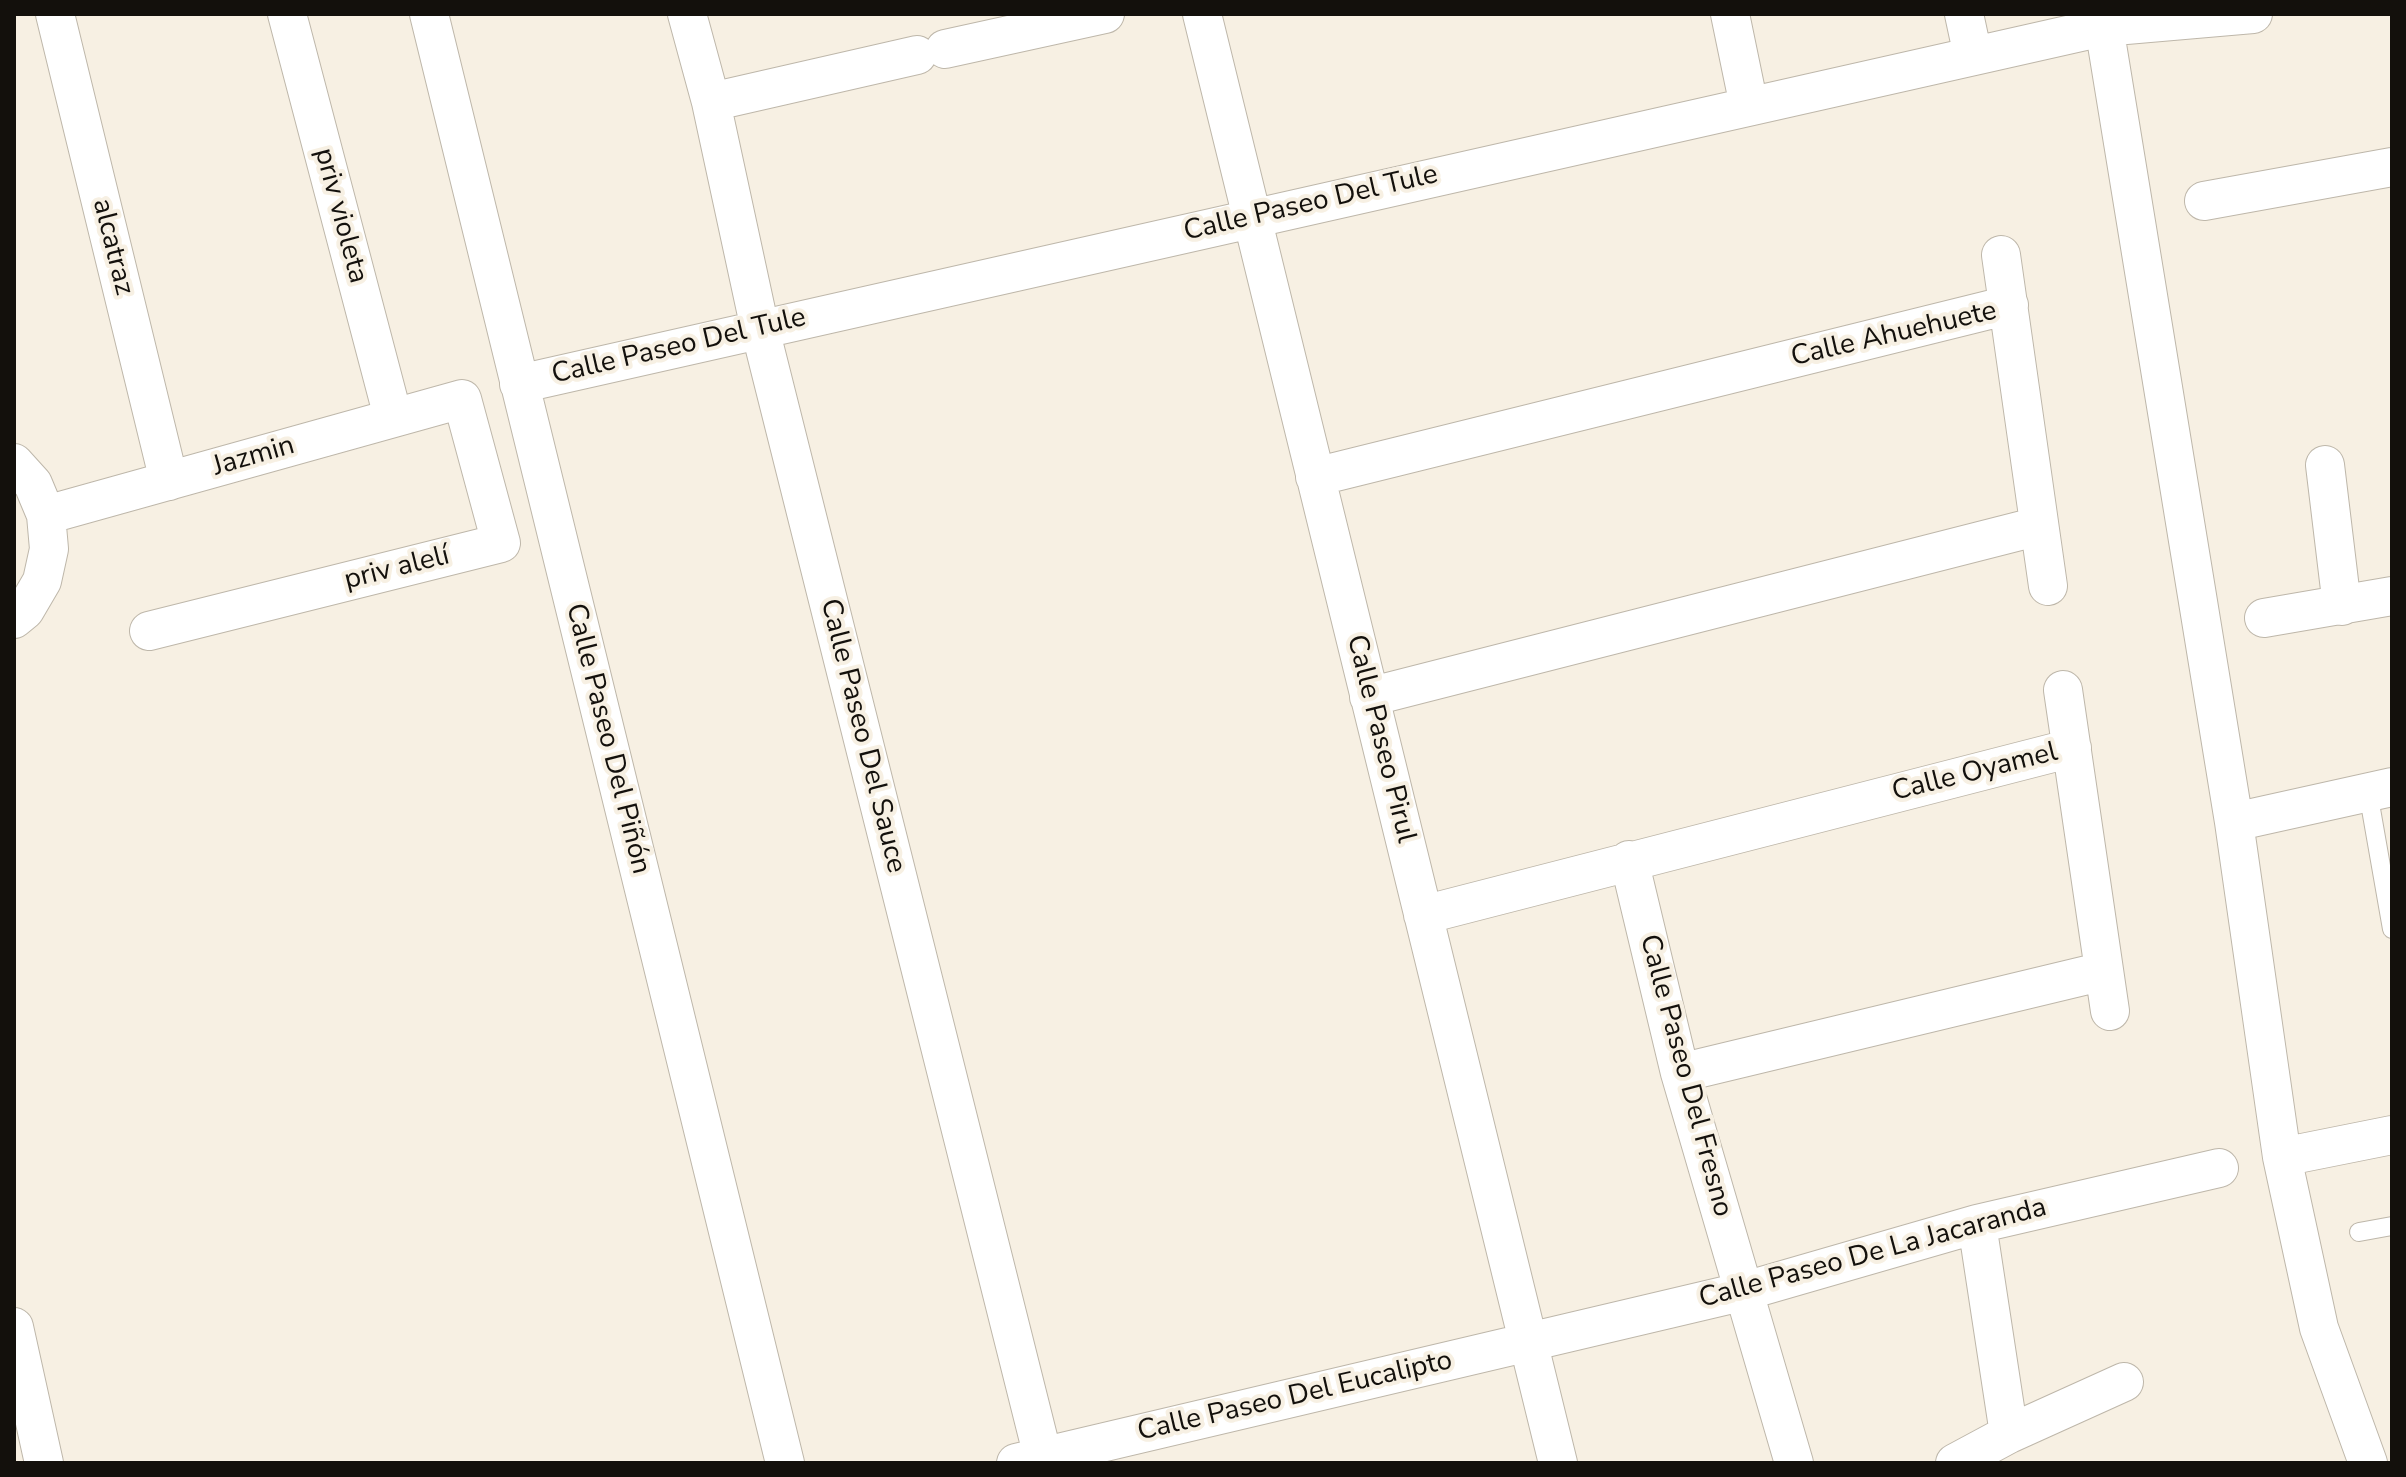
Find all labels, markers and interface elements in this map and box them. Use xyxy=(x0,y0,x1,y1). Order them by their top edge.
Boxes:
street label: priv violeta xyxy=(306,145,374,287)
street label: Calle Paseo Del Tule xyxy=(1181,158,1441,250)
street label: alcatraz xyxy=(84,195,140,299)
street label: Calle Ahuehuete xyxy=(1788,295,2000,375)
street label: Calle Paseo Del Tule xyxy=(549,301,809,393)
street label: Jazmin xyxy=(209,429,299,485)
street label: priv alelí xyxy=(341,540,453,598)
street label: Calle Paseo Del Sauce xyxy=(812,595,912,877)
street label: Calle Paseo Del Piñón xyxy=(557,600,657,878)
street label: Calle Paseo Pirul xyxy=(1338,632,1422,846)
street label: Calle Oyamel xyxy=(1889,736,2061,810)
street label: Calle Paseo Del Fresno xyxy=(1631,931,1739,1221)
street label: Calle Paseo De La Jacaranda xyxy=(1696,1191,2050,1317)
street label: Calle Paseo Del Eucalipto xyxy=(1134,1344,1456,1450)

